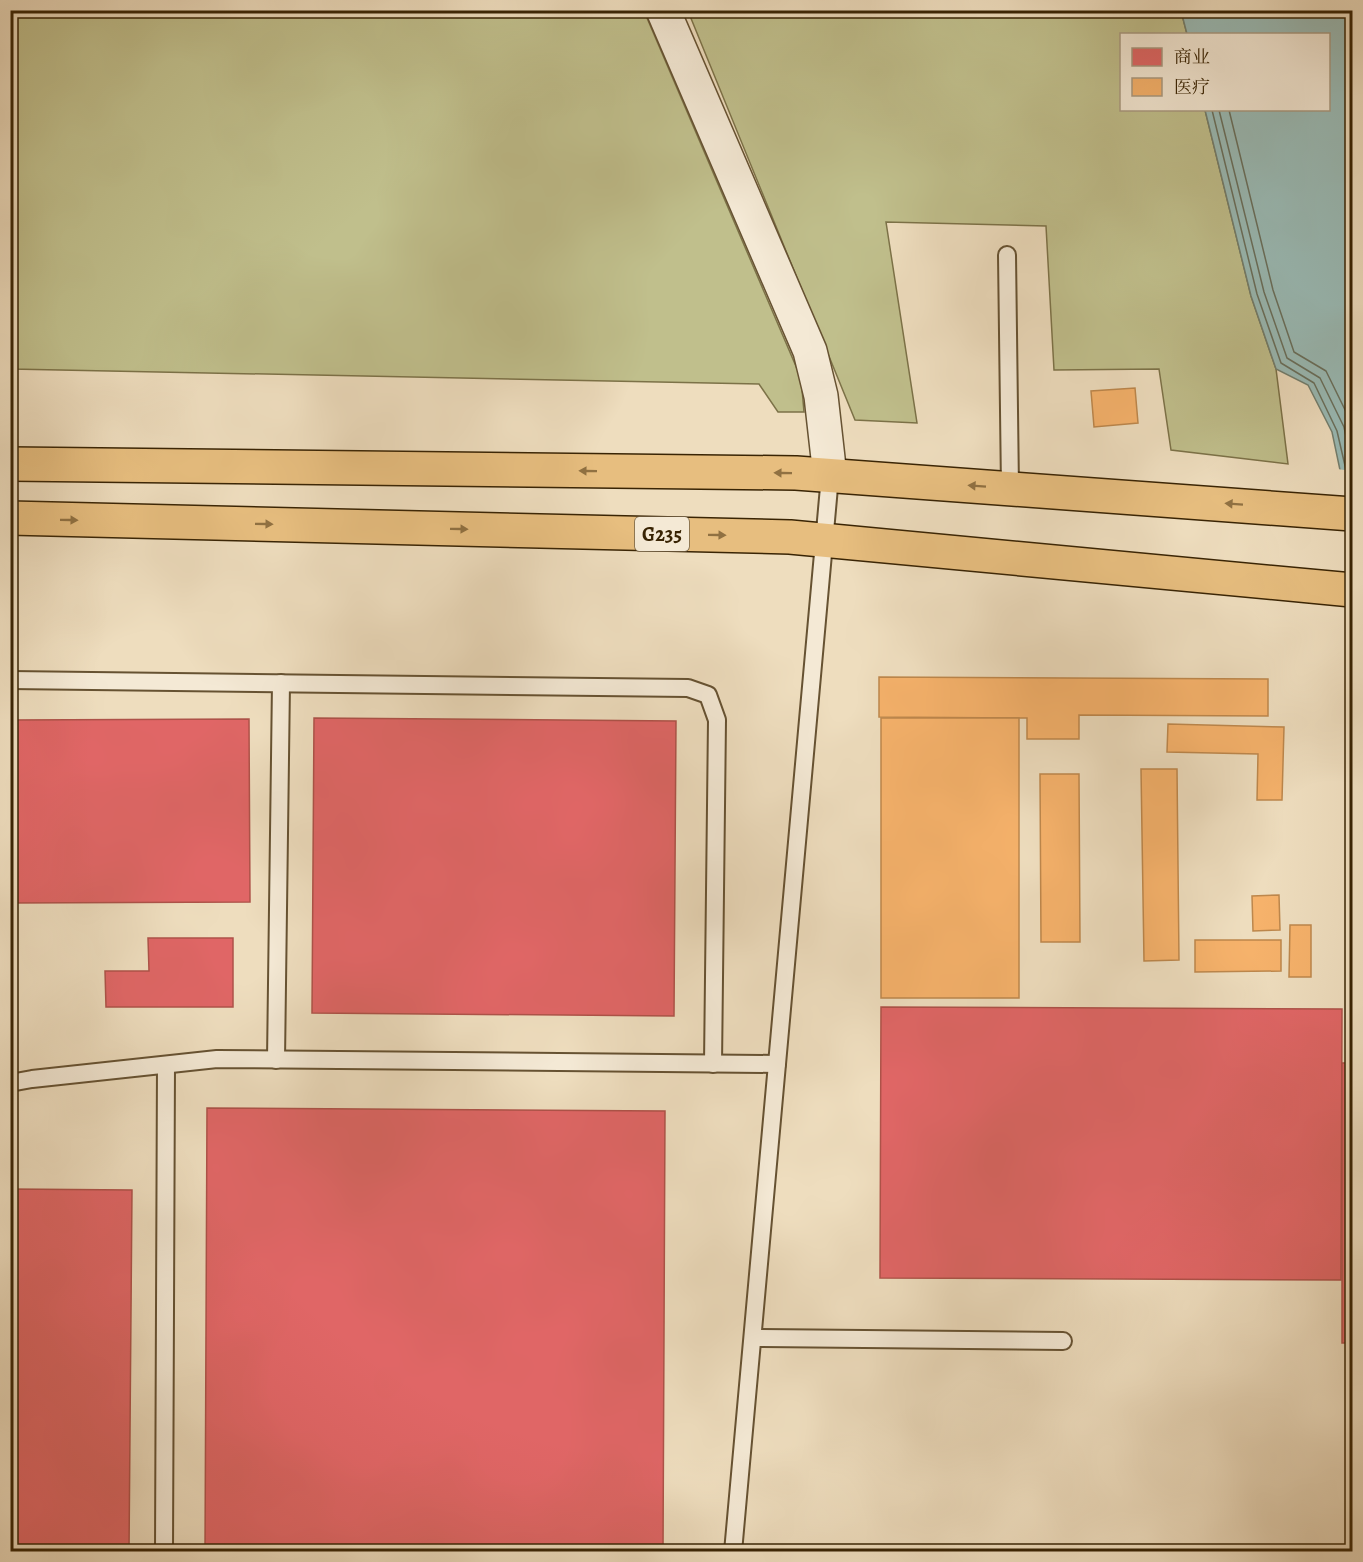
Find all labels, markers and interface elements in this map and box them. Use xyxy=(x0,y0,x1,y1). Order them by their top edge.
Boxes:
legend xyxy=(1120,33,1330,111)
text: 商业 xyxy=(1174,45,1210,69)
text: 医疗 xyxy=(1174,75,1210,99)
one-way arrow xyxy=(578,466,597,475)
one-way arrow xyxy=(773,468,792,478)
one-way arrow xyxy=(968,481,987,491)
one-way arrow xyxy=(1225,499,1244,509)
one-way arrow xyxy=(59,515,78,524)
road number: G235 xyxy=(635,517,689,551)
one-way arrow xyxy=(254,519,273,529)
one-way arrow xyxy=(449,524,468,534)
one-way arrow xyxy=(707,530,726,540)

